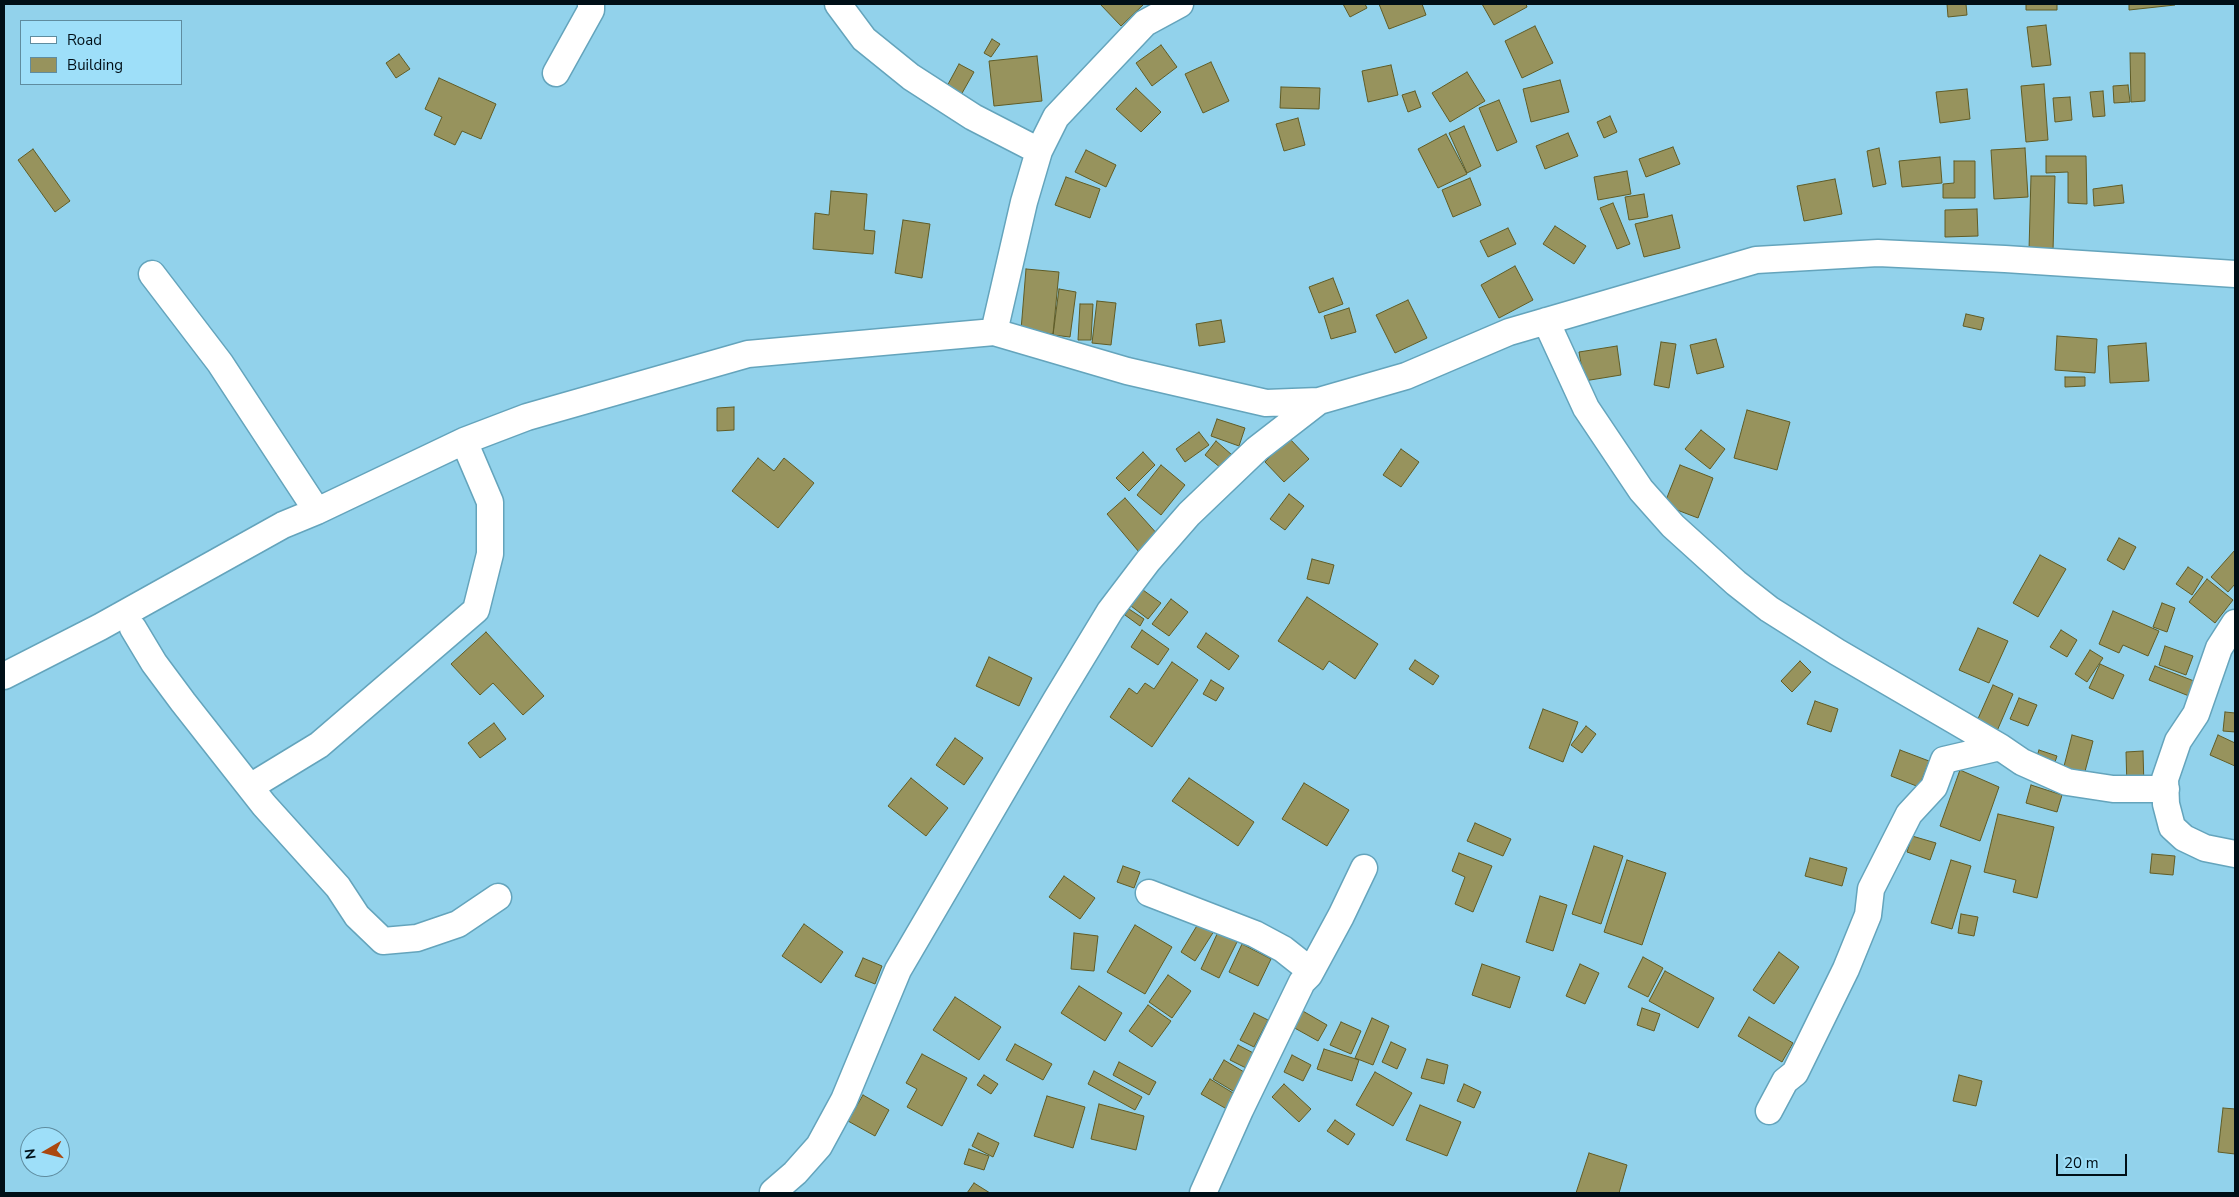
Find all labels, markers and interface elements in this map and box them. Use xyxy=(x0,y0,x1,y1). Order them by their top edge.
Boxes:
legend xyxy=(20,20,182,85)
text: Road xyxy=(67,30,102,50)
text: Building xyxy=(67,55,123,75)
north arrow xyxy=(20,1127,70,1177)
scale bar xyxy=(2059,1144,2130,1176)
text: N xyxy=(21,1148,41,1161)
text: 20 m xyxy=(2064,1153,2099,1173)

